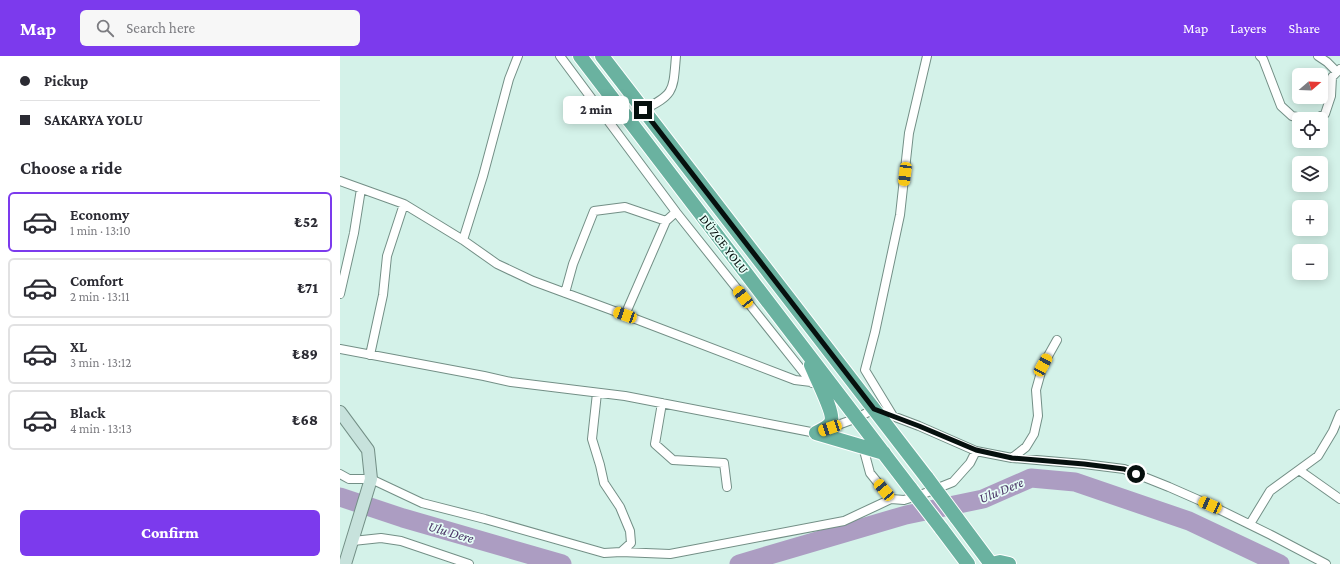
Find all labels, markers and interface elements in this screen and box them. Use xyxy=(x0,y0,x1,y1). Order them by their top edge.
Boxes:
search box xyxy=(80,10,360,46)
icon: search xyxy=(94,17,116,39)
text: Map xyxy=(20,18,56,39)
text: Search here xyxy=(126,20,195,36)
text: Map xyxy=(1183,20,1208,36)
text: Layers xyxy=(1230,20,1267,36)
text: Share xyxy=(1289,20,1320,36)
north arrow xyxy=(1292,68,1328,104)
map controls xyxy=(1292,68,1328,280)
text: Pickup xyxy=(44,73,88,89)
callout: 2 min xyxy=(563,96,629,124)
route end xyxy=(634,101,652,119)
text: 2 min xyxy=(580,102,612,117)
text: SAKARYA YOLU xyxy=(44,112,143,128)
button: locate xyxy=(1292,112,1328,148)
button: layers xyxy=(1292,156,1328,192)
text: Choose a ride xyxy=(20,158,122,178)
car xyxy=(898,161,912,187)
button: + xyxy=(1292,200,1328,236)
icon: car xyxy=(22,204,58,240)
text: Economy xyxy=(70,207,129,223)
street label: DÜZCE YOLU xyxy=(696,211,752,277)
text: ₺52 xyxy=(295,214,318,230)
text: 1 min · 13:10 xyxy=(70,223,131,238)
button: − xyxy=(1292,244,1328,280)
icon: car xyxy=(22,270,58,306)
text: Comfort xyxy=(70,273,124,289)
text: ₺71 xyxy=(298,280,318,296)
car xyxy=(731,284,755,310)
text: 2 min · 13:11 xyxy=(70,289,130,304)
car xyxy=(612,305,638,325)
icon: car xyxy=(22,336,58,372)
text: XL xyxy=(70,339,87,355)
text: ₺89 xyxy=(293,346,318,362)
car xyxy=(1032,352,1054,378)
text: 3 min · 13:12 xyxy=(70,355,131,370)
icon: car xyxy=(22,402,58,438)
text: Black xyxy=(70,405,105,421)
text: ₺68 xyxy=(292,412,318,428)
car xyxy=(817,418,843,438)
text: 4 min · 13:13 xyxy=(70,421,132,436)
route start xyxy=(1127,465,1145,483)
water label: Ulu Dere xyxy=(976,474,1026,506)
car xyxy=(872,477,896,503)
car xyxy=(1197,495,1223,515)
button: Confirm xyxy=(20,510,320,556)
water label: Ulu Dere xyxy=(426,518,476,546)

